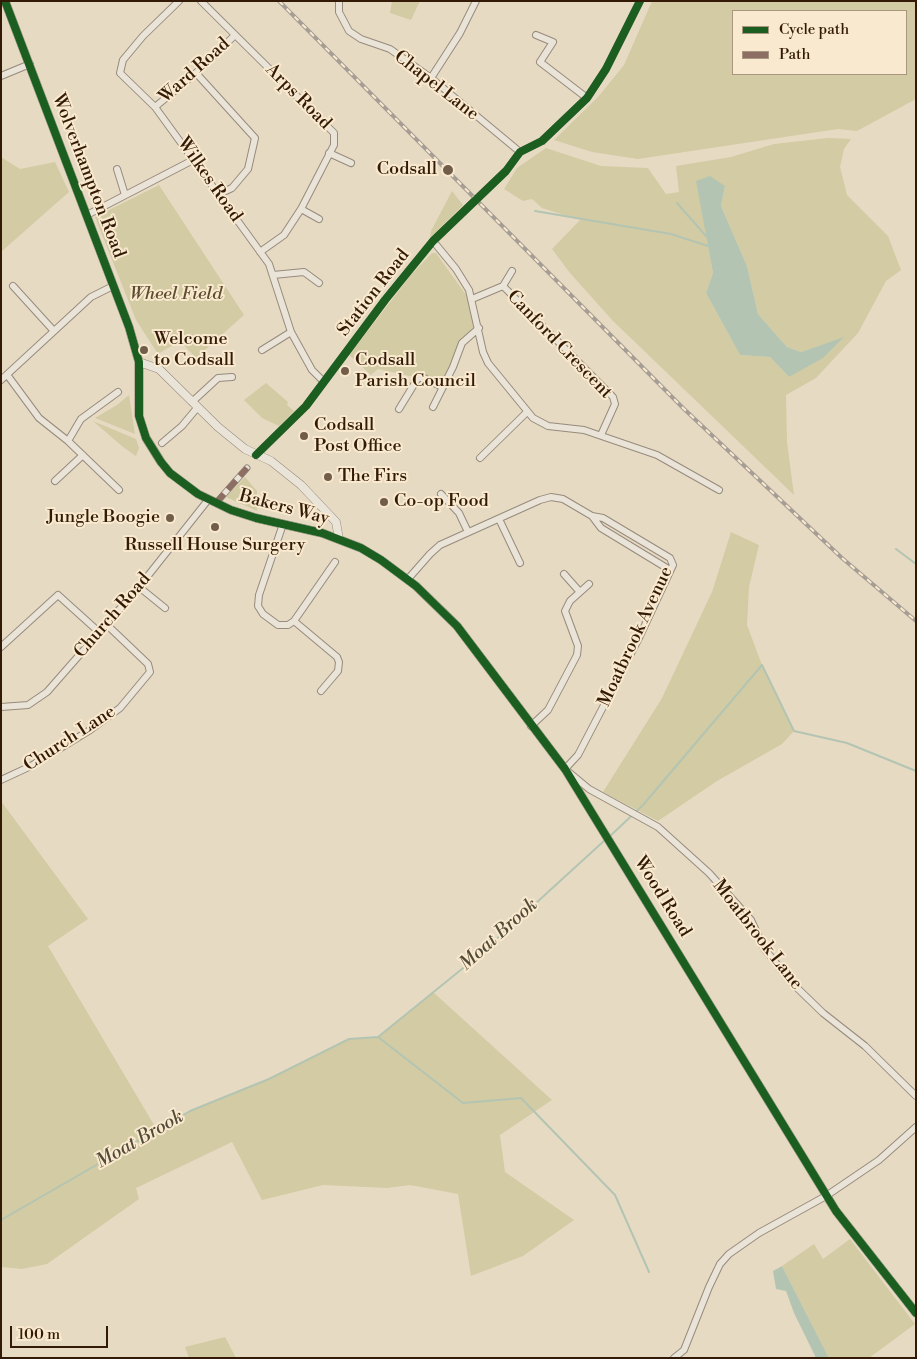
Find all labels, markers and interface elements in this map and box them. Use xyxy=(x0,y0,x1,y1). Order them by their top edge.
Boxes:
legend xyxy=(732,10,907,75)
text: Cycle path xyxy=(779,20,849,39)
street label: Ward Road xyxy=(155,34,235,108)
text: Path xyxy=(779,45,811,64)
street label: Chapel Lane xyxy=(389,46,483,126)
street label: Arps Road xyxy=(261,60,335,134)
street label: Wolverhampton Road xyxy=(47,91,129,261)
street label: Wilkes Road xyxy=(172,133,246,227)
place label: Codsall xyxy=(377,159,437,181)
marker: Codsall xyxy=(441,163,455,177)
street label: Station Road xyxy=(333,245,415,341)
park label: Wheel Field xyxy=(130,284,222,306)
street label: Canford Crescent xyxy=(502,286,616,404)
place label: Welcome to Codsall xyxy=(154,329,234,372)
marker: Welcome to Codsall xyxy=(138,344,150,356)
place label: Codsall Parish Council xyxy=(355,350,476,392)
marker: Codsall Parish Council xyxy=(339,365,351,377)
place label: Codsall Post Office xyxy=(314,415,402,458)
marker: Codsall Post Office xyxy=(298,430,310,442)
place label: The Firs xyxy=(338,466,407,488)
marker: The Firs xyxy=(322,471,334,483)
street label: Bakers Way xyxy=(237,486,331,530)
place label: Co-op Food xyxy=(394,491,489,513)
marker: Co-op Food xyxy=(378,496,390,508)
place label: Jungle Boogie xyxy=(47,507,160,529)
marker: Jungle Boogie xyxy=(164,512,176,524)
marker: Russell House Surgery xyxy=(209,521,221,533)
place label: Russell House Surgery xyxy=(125,535,305,557)
street label: Moatbrook Avenue xyxy=(594,563,678,711)
street label: Church Road xyxy=(70,569,156,663)
street label: Church Lane xyxy=(20,701,120,777)
street label: Wood Road xyxy=(629,853,695,941)
street label: Moatbrook Lane xyxy=(707,876,807,994)
water label: Moat Brook xyxy=(455,894,543,976)
water label: Moat Brook xyxy=(92,1106,188,1174)
scale bar xyxy=(12,1316,110,1348)
text: 100 m xyxy=(18,1325,60,1344)

